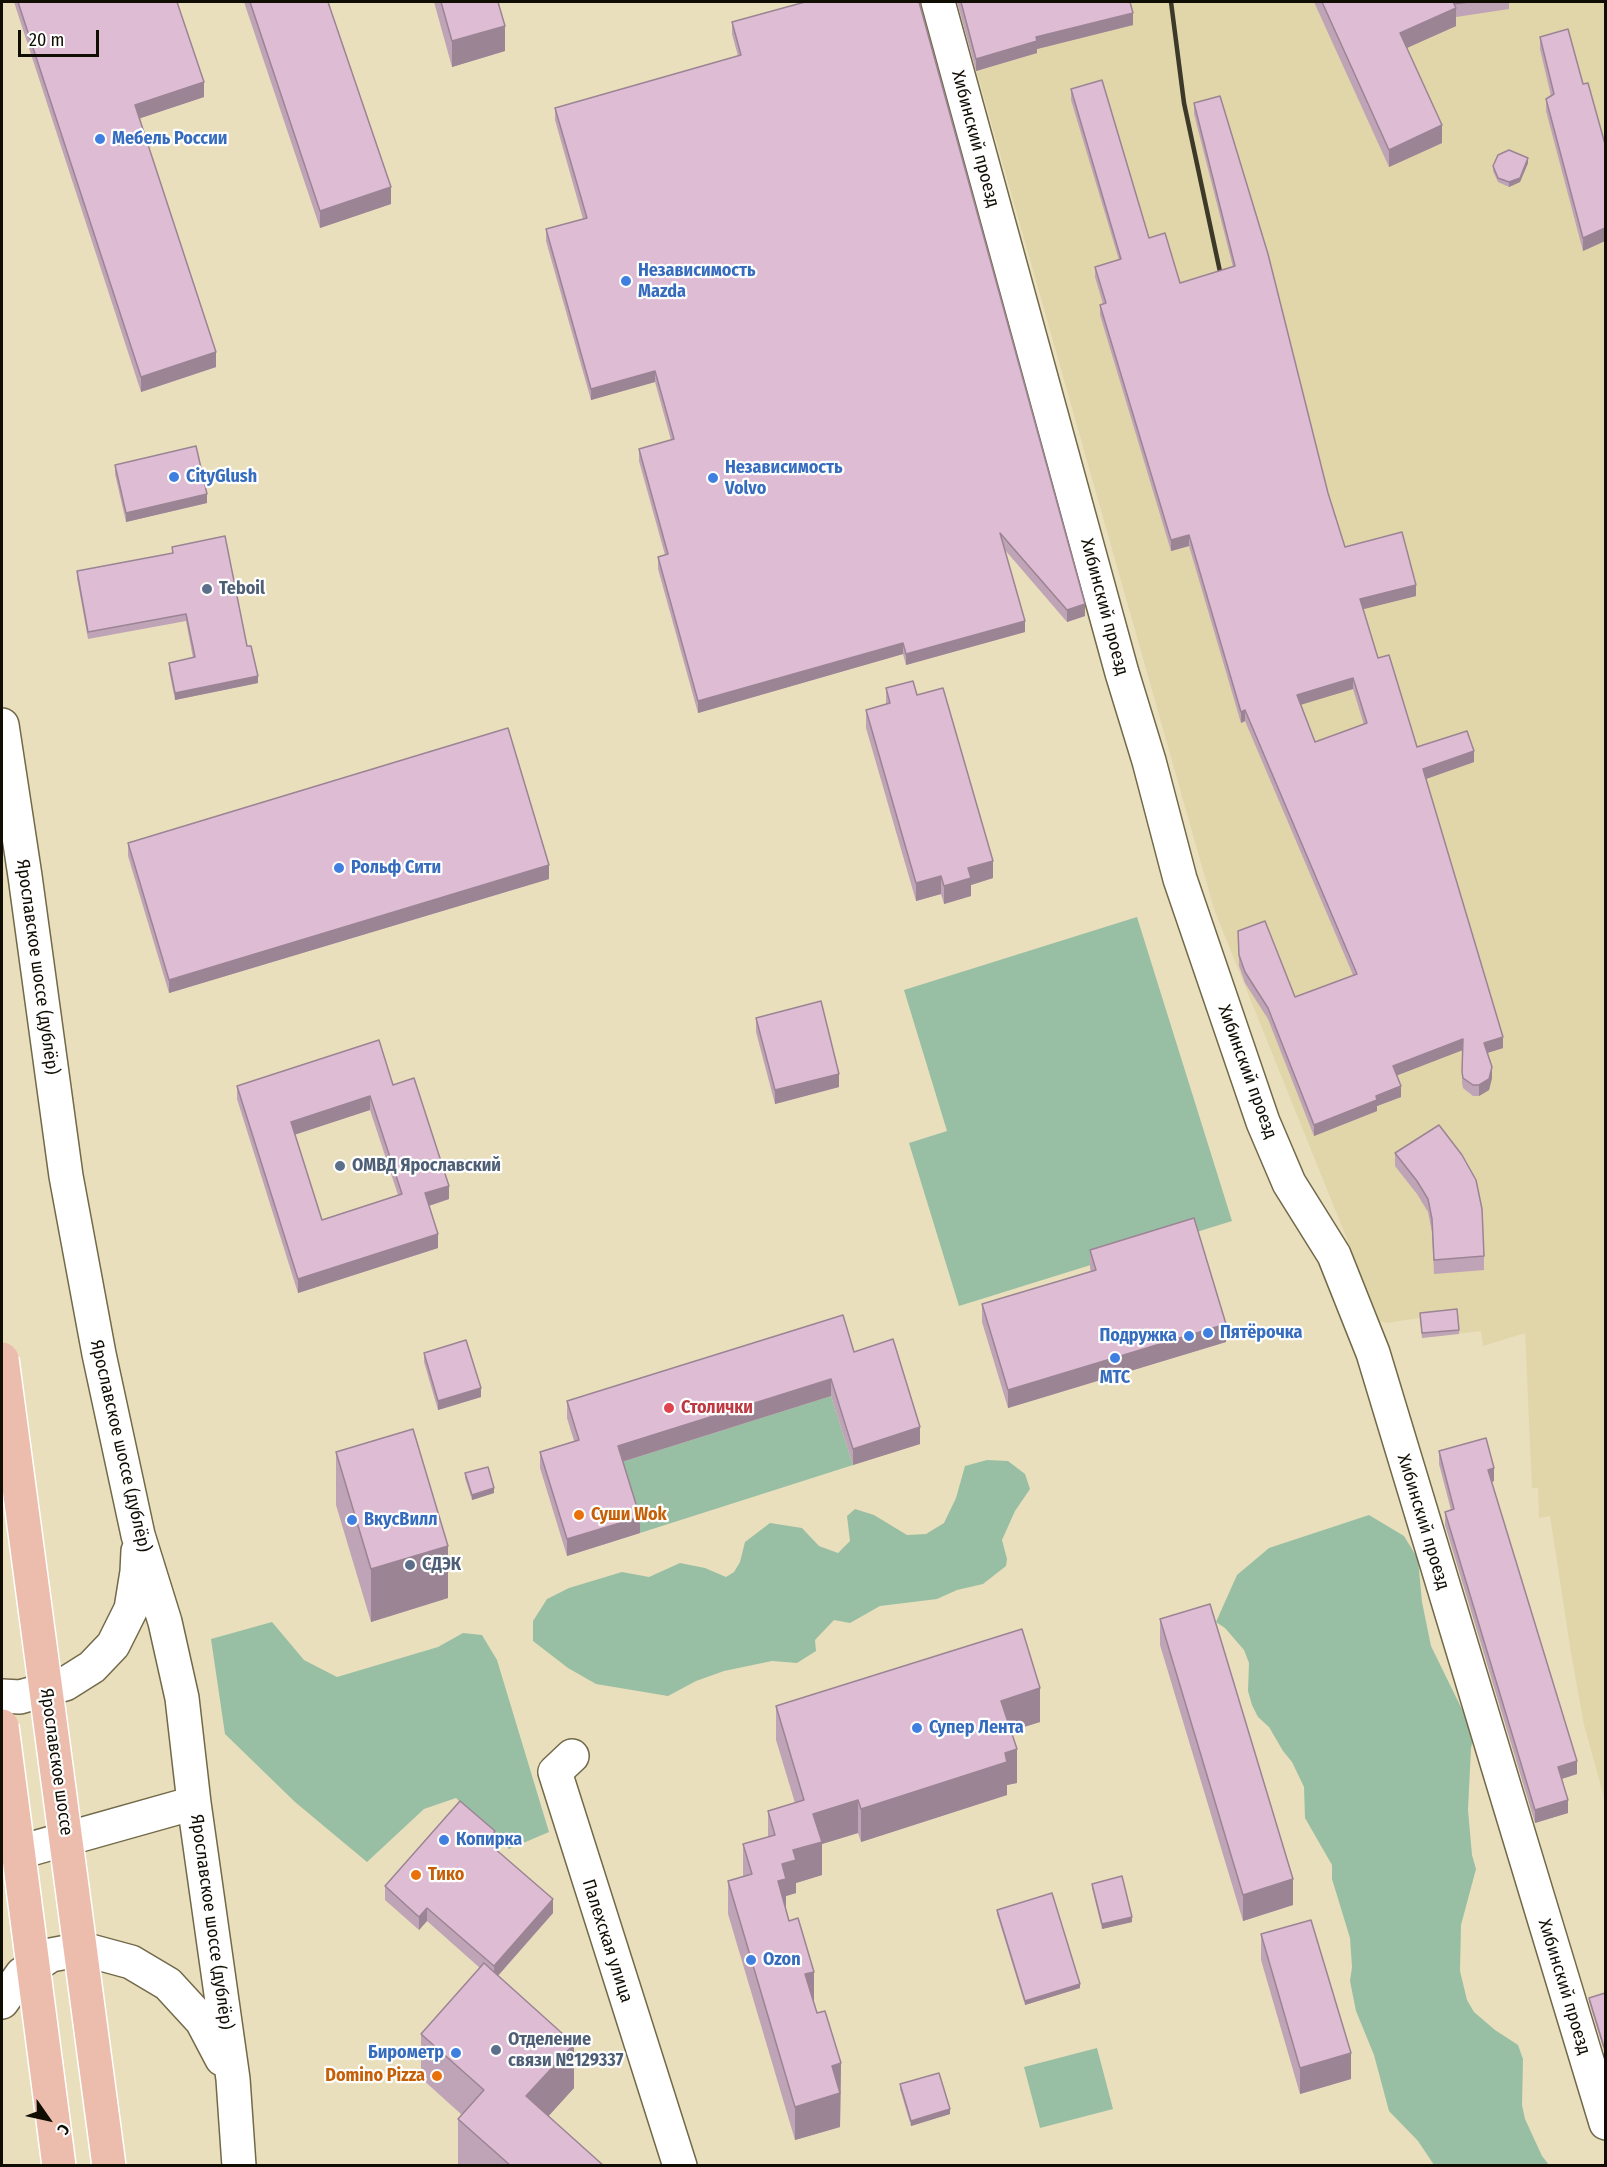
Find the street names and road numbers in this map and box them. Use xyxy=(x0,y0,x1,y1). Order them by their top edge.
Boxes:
street label: Хибинский проезд xyxy=(946,68,1004,210)
street label: Хибинский проезд xyxy=(1075,536,1133,678)
street label: Ярославское шоссе (дублёр) xyxy=(11,858,63,1076)
street label: Хибинский проезд xyxy=(1213,1002,1281,1142)
street label: Ярославское шоссе (дублёр) xyxy=(85,1338,155,1554)
street label: Хибинский проезд xyxy=(1392,1452,1454,1592)
street label: Ярославское шоссе xyxy=(35,1687,77,1837)
street label: Ярославское шоссе (дублёр) xyxy=(185,1813,237,2031)
street label: Палехская улица xyxy=(577,1877,637,2005)
street label: Хибинский проезд xyxy=(1533,1917,1595,2057)

